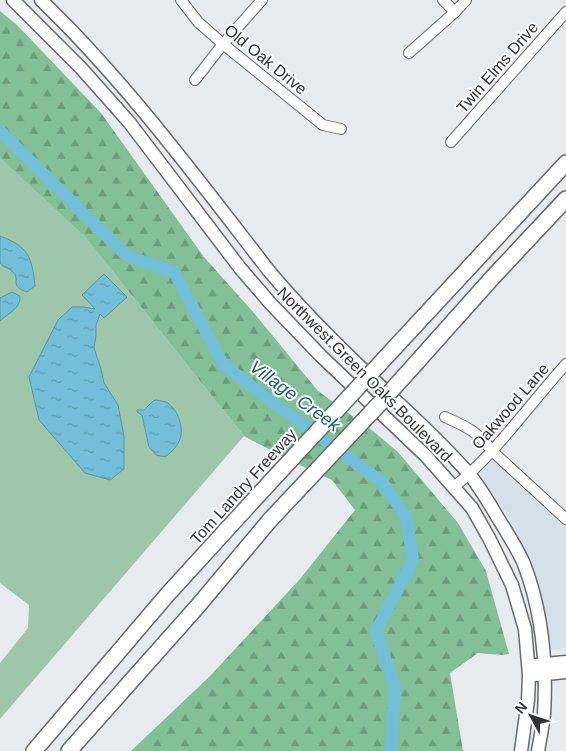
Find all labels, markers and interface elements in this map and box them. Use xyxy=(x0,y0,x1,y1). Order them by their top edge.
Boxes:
street label: Twin Elms Drive xyxy=(453,18,541,116)
street label: Old Oak Drive xyxy=(221,21,310,98)
street label: Northwest Green Oaks Boulevard xyxy=(274,284,455,465)
water label: Village Creek xyxy=(246,357,345,436)
street label: Oakwood Lane xyxy=(469,360,552,453)
street label: Tom Landry Freeway xyxy=(187,425,300,548)
north arrow xyxy=(506,691,556,741)
text: N xyxy=(512,699,530,717)

